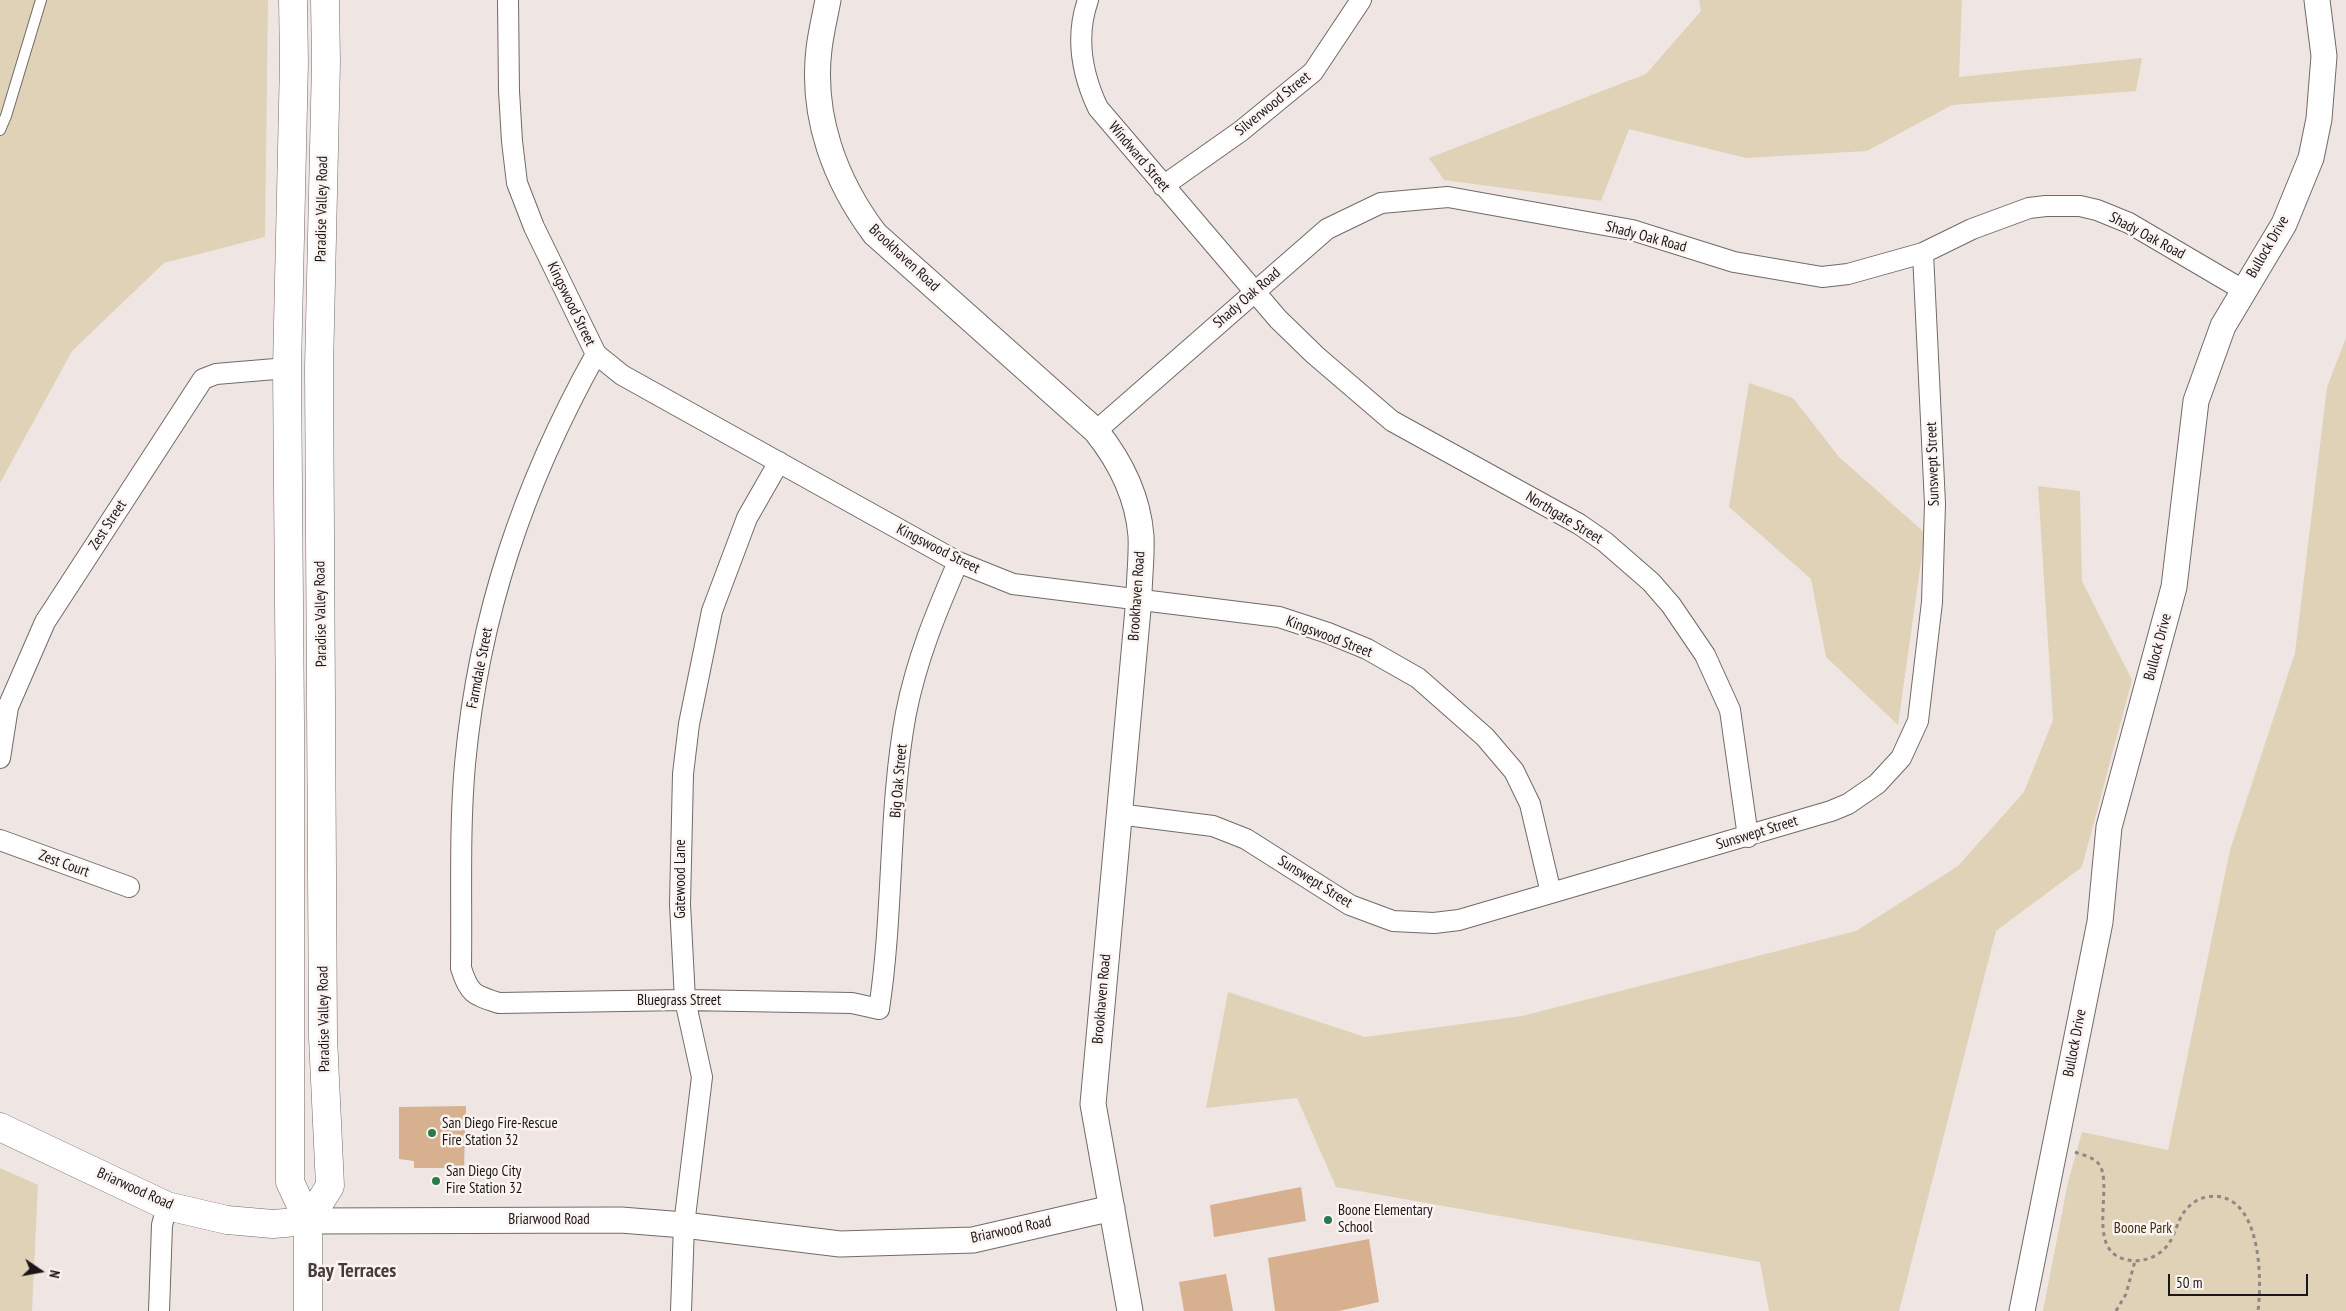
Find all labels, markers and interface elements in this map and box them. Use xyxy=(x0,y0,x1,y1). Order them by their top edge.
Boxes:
street label: Silverwood Street xyxy=(1232,68,1314,140)
street label: Windward Street xyxy=(1104,118,1174,196)
street label: Paradise Valley Road xyxy=(312,156,332,262)
street label: Shady Oak Road xyxy=(2106,209,2188,263)
street label: Bullock Drive xyxy=(2243,213,2293,281)
street label: Shady Oak Road xyxy=(1604,218,1688,256)
street label: Brookhaven Road xyxy=(865,221,943,295)
street label: Kingswood Street xyxy=(543,259,599,349)
street label: Shady Oak Road xyxy=(1210,264,1284,332)
street label: Sunswept Street xyxy=(1923,422,1943,506)
street label: Northgate Street xyxy=(1522,488,1606,548)
street label: Zest Street xyxy=(85,497,131,553)
street label: Kingswood Street xyxy=(893,520,983,578)
street label: Brookhaven Road xyxy=(1125,551,1149,641)
street label: Paradise Valley Road xyxy=(311,561,331,667)
street label: Kingswood Street xyxy=(1283,612,1375,662)
street label: Bullock Drive xyxy=(2140,612,2176,682)
street label: Farmdale Street xyxy=(463,626,497,710)
street label: Big Oak Street xyxy=(887,743,911,819)
street label: Sunswept Street xyxy=(1714,812,1800,854)
street label: Gatewood Lane xyxy=(672,839,690,919)
street label: Zest Court xyxy=(36,847,92,881)
street label: Sunswept Street xyxy=(1274,852,1356,912)
street label: Brookhaven Road xyxy=(1089,953,1115,1045)
street label: Paradise Valley Road xyxy=(314,966,334,1072)
street label: Bluegrass Street xyxy=(637,992,721,1010)
street label: Bullock Drive xyxy=(2060,1008,2090,1078)
place label: San Diego Fire-Rescue Fire Station 32 xyxy=(442,1115,558,1150)
marker: San Diego Fire-Rescue Fire Station 32 xyxy=(426,1127,438,1139)
place label: San Diego City Fire Station 32 xyxy=(446,1163,523,1198)
street label: Briarwood Road xyxy=(94,1164,176,1214)
marker: San Diego City Fire Station 32 xyxy=(430,1175,442,1187)
place label: Boone Elementary School xyxy=(1338,1202,1433,1237)
street label: Briarwood Road xyxy=(508,1211,590,1229)
street label: Briarwood Road xyxy=(969,1213,1053,1247)
marker: Boone Elementary School xyxy=(1322,1214,1334,1226)
park label: Boone Park xyxy=(2114,1220,2172,1238)
north arrow xyxy=(15,1246,65,1296)
district label: Bay Terraces xyxy=(308,1259,396,1283)
scale bar xyxy=(2171,1264,2311,1296)
text: N xyxy=(45,1269,64,1280)
text: 50 m xyxy=(2176,1273,2202,1292)

